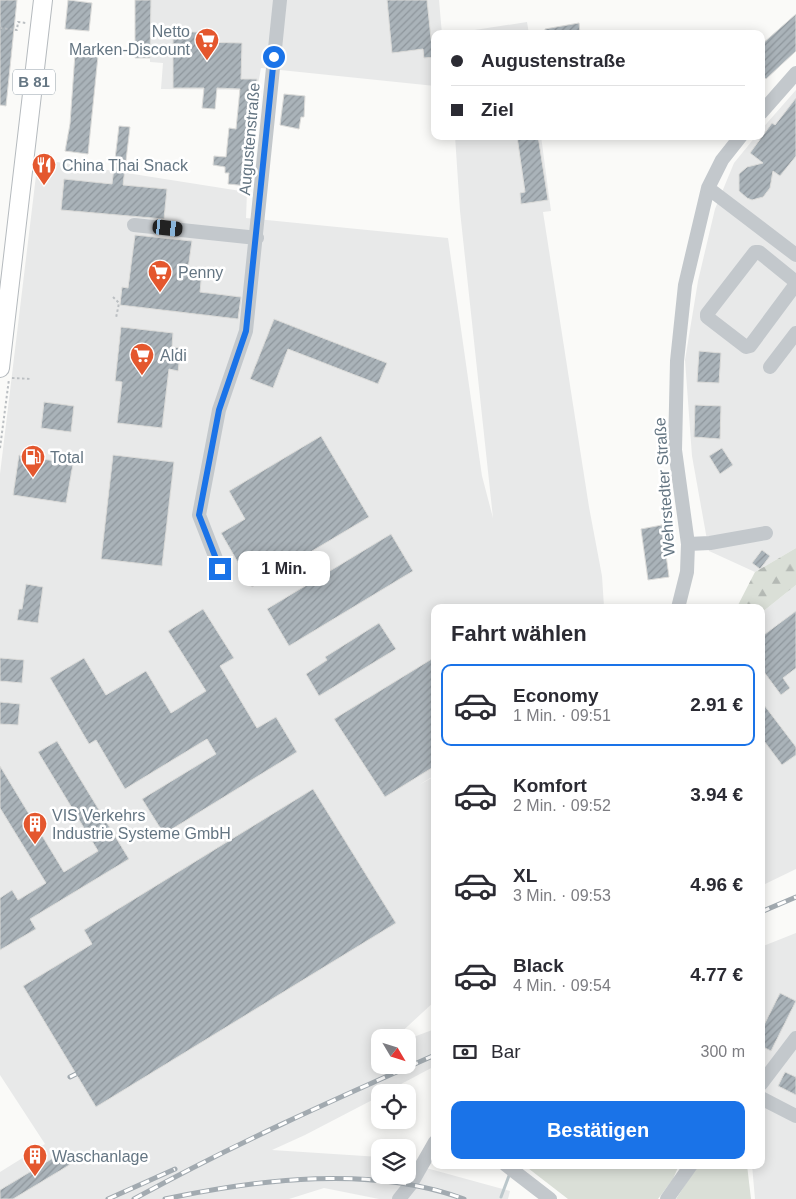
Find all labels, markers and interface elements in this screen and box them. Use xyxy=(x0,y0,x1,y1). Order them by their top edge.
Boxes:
place label: Netto Marken-Discount xyxy=(69,23,191,58)
supermarket icon: Netto Marken-Discount xyxy=(194,27,220,61)
route start xyxy=(263,46,285,68)
text: Augustenstraße xyxy=(481,50,626,71)
road number: B 81 xyxy=(13,70,55,94)
street label: Augustenstraße xyxy=(236,82,263,196)
text: Ziel xyxy=(481,99,514,120)
restaurant icon: China Thai Snack xyxy=(31,152,57,186)
place label: China Thai Snack xyxy=(62,157,189,174)
car xyxy=(152,219,183,237)
supermarket icon: Penny xyxy=(147,259,173,293)
place label: Penny xyxy=(178,264,223,281)
supermarket icon: Aldi xyxy=(129,342,155,376)
place label: Aldi xyxy=(160,347,187,364)
street label: Wehrstedter Straße xyxy=(651,417,678,557)
fuel station icon: Total xyxy=(20,444,46,478)
place label: Total xyxy=(50,449,84,466)
callout: 1 Min. xyxy=(238,552,330,586)
route end xyxy=(209,558,231,580)
text: 1 Min. xyxy=(261,560,307,577)
text: Fahrt wählen xyxy=(451,621,587,646)
icon: car xyxy=(453,683,498,728)
text: Economy xyxy=(513,685,599,706)
text: 2.91 € xyxy=(690,694,743,715)
text: 1 Min. · 09:51 xyxy=(513,707,611,724)
icon: car xyxy=(453,773,498,818)
text: Komfort xyxy=(513,775,587,796)
text: 3.94 € xyxy=(690,784,743,805)
text: 2 Min. · 09:52 xyxy=(513,797,611,814)
place label: VIS Verkehrs Industrie Systeme GmbH xyxy=(52,807,231,842)
building icon: VIS Verkehrs Industrie Systeme GmbH xyxy=(22,811,48,845)
icon: car xyxy=(453,863,498,908)
text: XL xyxy=(513,865,537,886)
text: 4.96 € xyxy=(690,874,743,895)
text: 3 Min. · 09:53 xyxy=(513,887,611,904)
icon: car xyxy=(453,953,498,998)
text: Black xyxy=(513,955,564,976)
text: 4.77 € xyxy=(690,964,743,985)
text: 4 Min. · 09:54 xyxy=(513,977,611,994)
north arrow xyxy=(371,1029,416,1074)
map controls xyxy=(371,1029,416,1184)
icon: cash xyxy=(451,1038,479,1066)
text: Bar xyxy=(491,1041,521,1062)
text: 300 m xyxy=(701,1043,745,1060)
button: locate xyxy=(371,1084,416,1129)
button: Bestätigen xyxy=(451,1101,745,1159)
button: layers xyxy=(371,1139,416,1184)
building icon: Waschanlage xyxy=(22,1143,48,1177)
place label: Waschanlage xyxy=(52,1148,148,1165)

